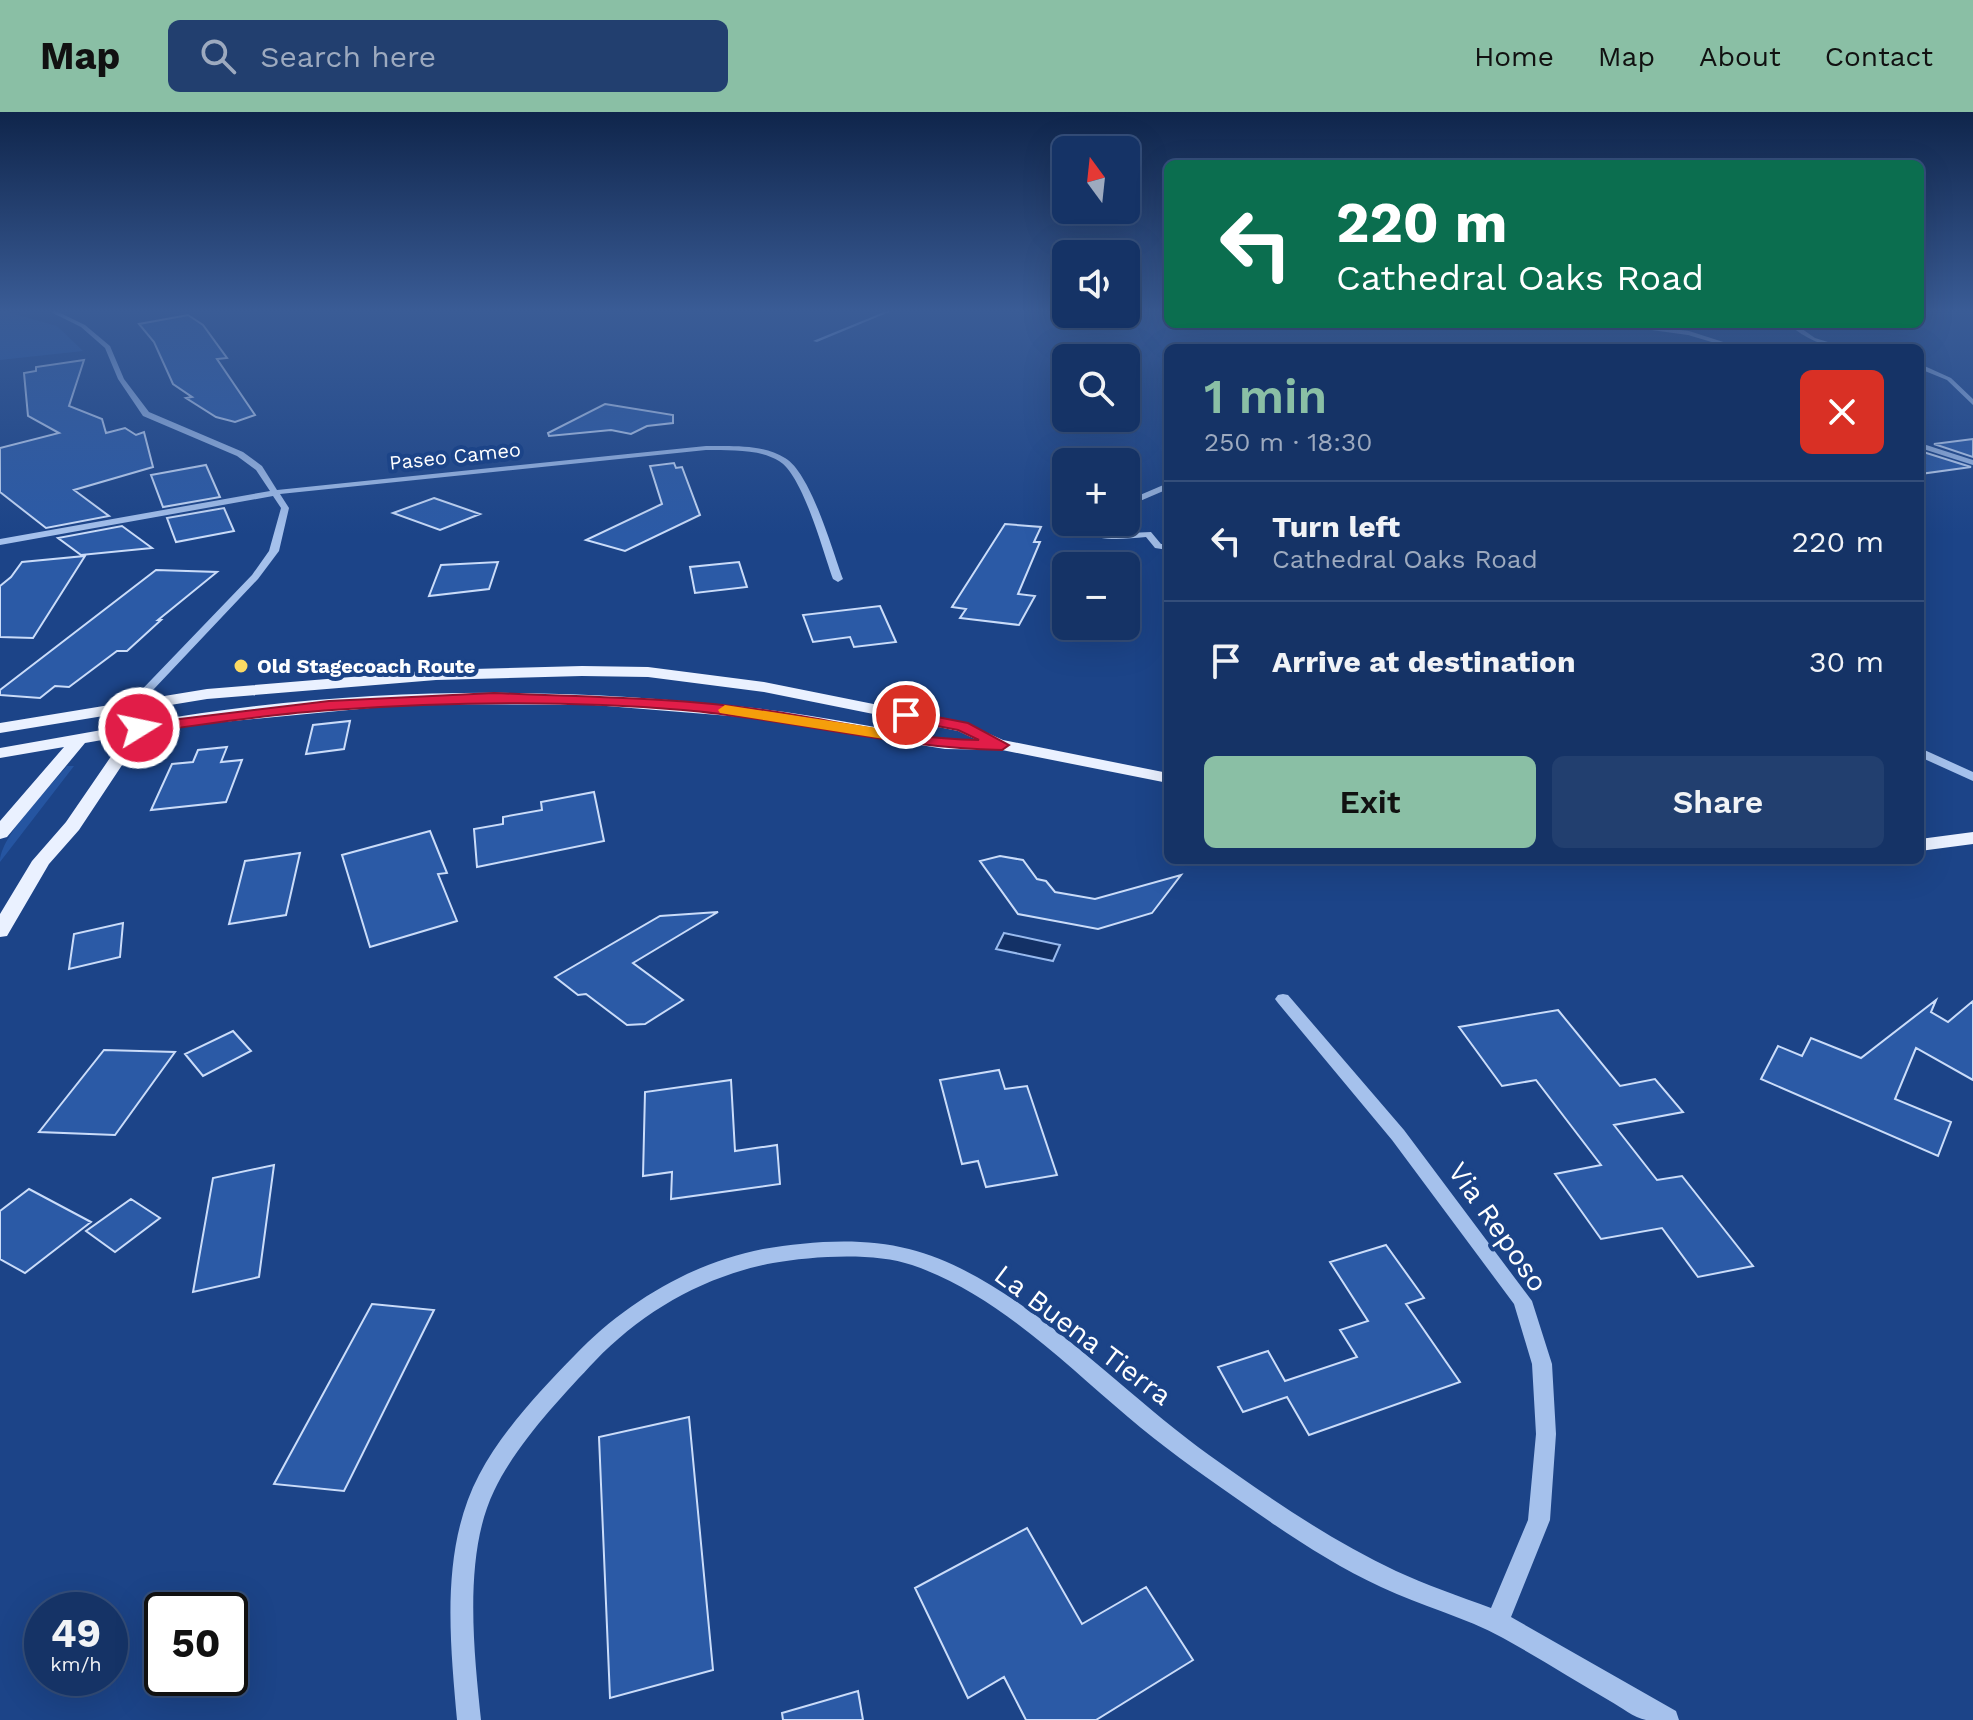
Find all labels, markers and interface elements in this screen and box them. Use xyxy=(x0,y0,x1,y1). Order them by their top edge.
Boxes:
search box xyxy=(168,20,728,92)
text: Map xyxy=(40,34,120,78)
icon: search xyxy=(196,34,240,78)
text: Search here xyxy=(260,39,436,74)
text: Home xyxy=(1474,40,1554,73)
text: Map xyxy=(1598,40,1655,73)
text: About xyxy=(1699,40,1781,73)
text: Contact xyxy=(1825,40,1933,73)
north arrow xyxy=(1052,136,1140,224)
map controls xyxy=(1052,136,1140,640)
text: 220 m xyxy=(1336,190,1508,256)
icon: left xyxy=(1204,192,1308,296)
button: sound xyxy=(1052,240,1140,328)
text: Cathedral Oaks Road xyxy=(1336,257,1704,299)
button: search xyxy=(1052,344,1140,432)
text: 1 min xyxy=(1204,368,1327,425)
button: close xyxy=(1800,370,1884,454)
text: 250 m · 18:30 xyxy=(1204,427,1372,457)
street label: Paseo Cameo xyxy=(388,437,522,475)
button: + xyxy=(1052,448,1140,536)
text: Turn left xyxy=(1272,509,1400,544)
icon: left xyxy=(1204,519,1248,563)
text: 220 m xyxy=(1792,524,1884,559)
text: Cathedral Oaks Road xyxy=(1272,544,1538,574)
button: − xyxy=(1052,552,1140,640)
icon: arrive xyxy=(1204,639,1248,683)
text: Arrive at destination xyxy=(1272,644,1576,679)
text: 30 m xyxy=(1809,644,1884,679)
place label: Old Stagecoach Route xyxy=(257,654,475,678)
marker: Old Stagecoach Route xyxy=(232,657,250,675)
pin xyxy=(872,681,940,749)
position arrow xyxy=(97,686,181,770)
icon: arrive xyxy=(884,693,928,737)
button: Exit xyxy=(1204,756,1536,848)
button: Share xyxy=(1552,756,1884,848)
street label: Via Reposo xyxy=(1441,1156,1555,1298)
street label: La Buena Tierra xyxy=(988,1258,1178,1412)
speed limit sign: 50 xyxy=(144,1592,248,1696)
text: 49 xyxy=(51,1610,101,1657)
text: km/h xyxy=(50,1652,102,1676)

